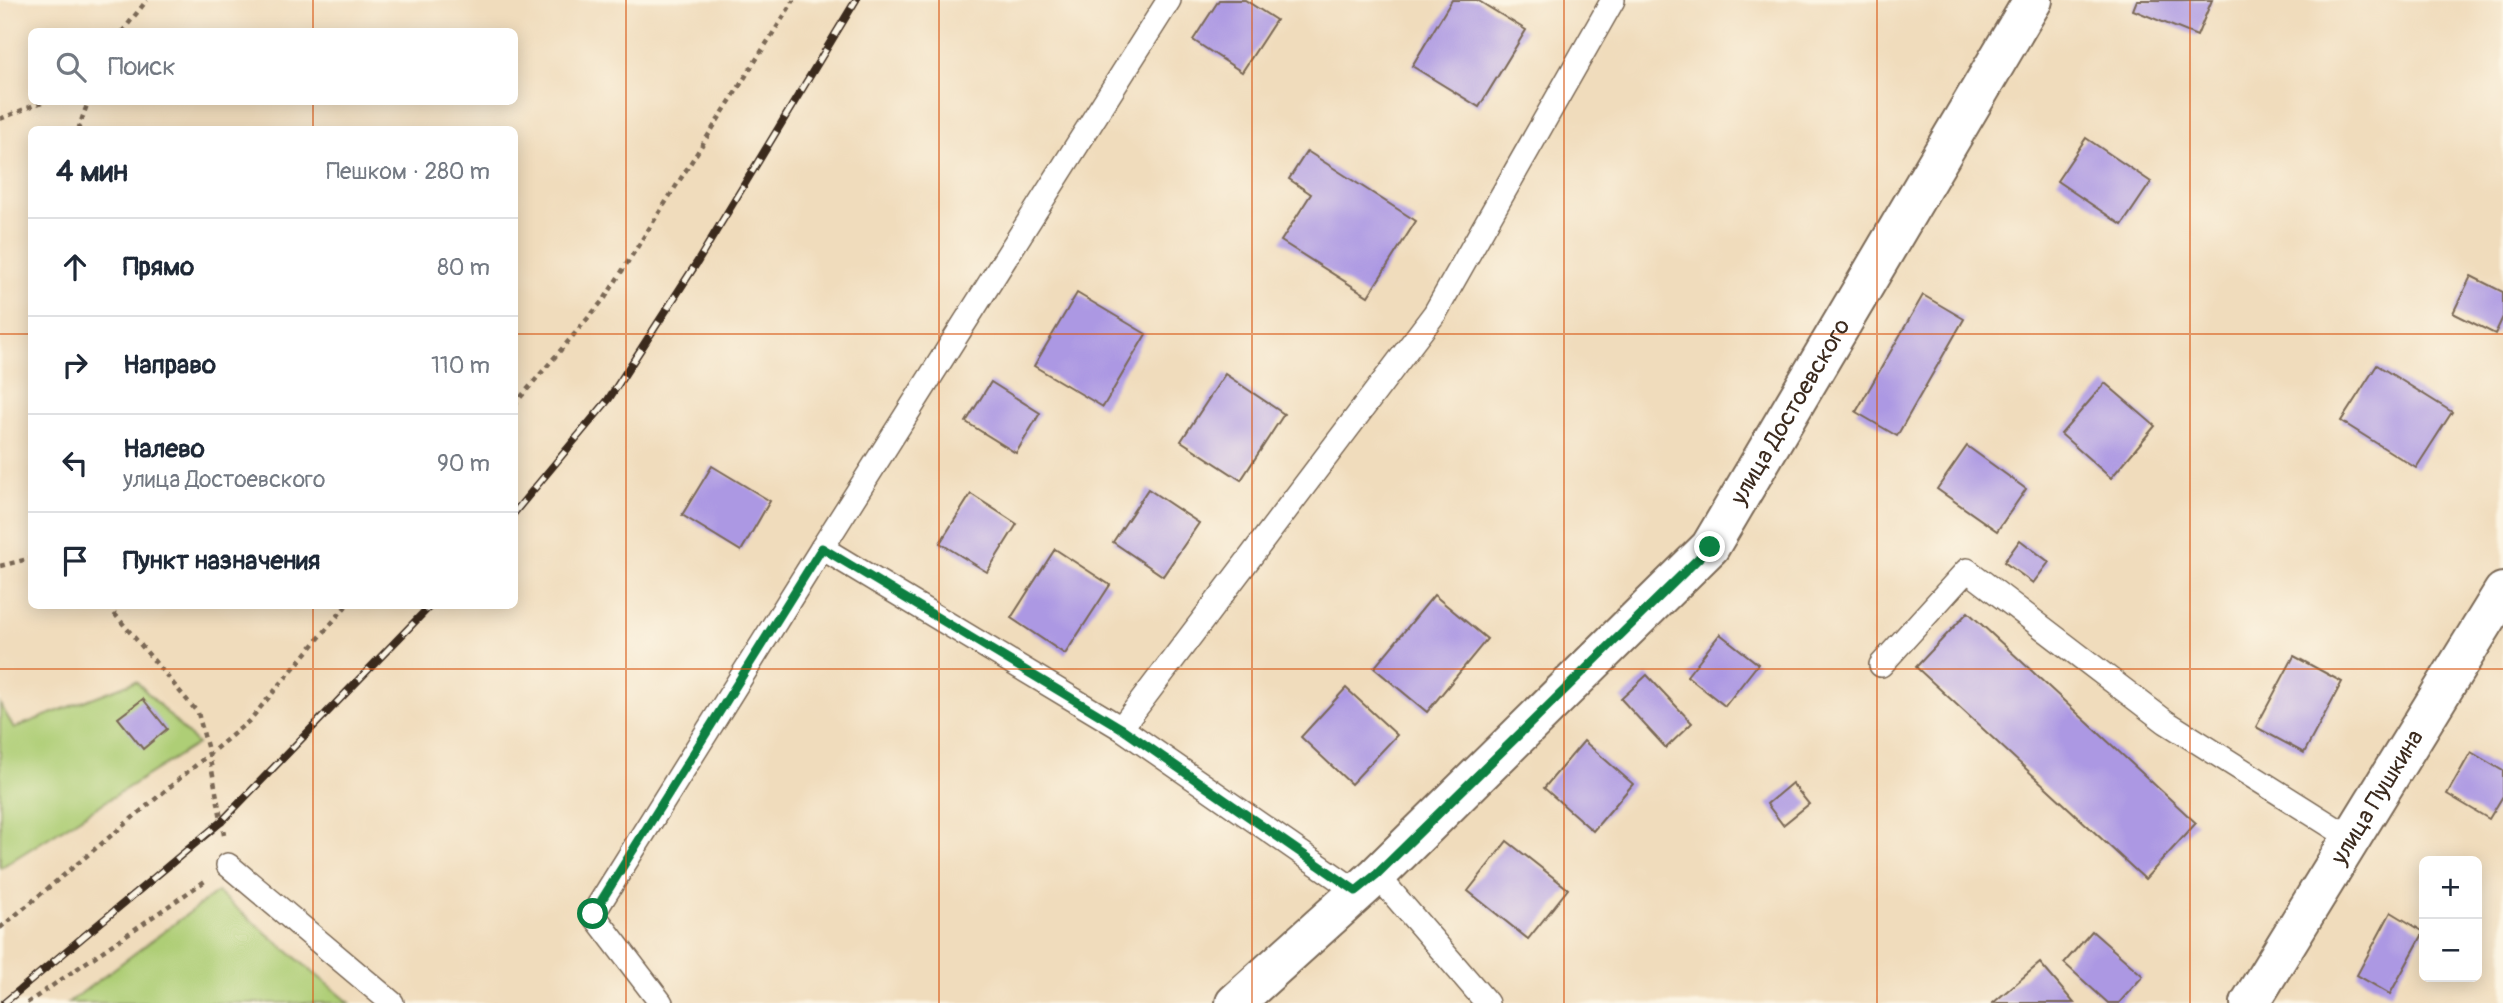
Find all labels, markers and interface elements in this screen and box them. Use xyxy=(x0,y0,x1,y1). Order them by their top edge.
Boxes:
search box xyxy=(28,28,518,105)
icon: search xyxy=(52,48,90,86)
text: Поиск xyxy=(108,51,176,83)
text: 4 мин xyxy=(56,153,128,190)
text: Пешком · 280 m xyxy=(326,157,490,186)
icon: ahead xyxy=(56,248,94,286)
text: Прямо xyxy=(123,251,194,283)
text: 80 m xyxy=(437,253,490,282)
street label: улица Достоевского xyxy=(1723,313,1856,511)
icon: right xyxy=(56,346,94,384)
text: Направо xyxy=(123,349,216,381)
text: 110 m xyxy=(431,351,490,380)
text: Налево xyxy=(123,433,205,465)
icon: left xyxy=(56,444,94,482)
text: 90 m xyxy=(437,449,490,478)
text: улица Достоевского xyxy=(123,465,325,494)
route end xyxy=(1694,531,1725,562)
icon: arrive xyxy=(56,542,94,580)
text: Пункт назначения xyxy=(123,545,320,577)
street label: улица Пушкина xyxy=(2324,724,2429,870)
map controls xyxy=(2419,856,2482,982)
button: + xyxy=(2419,856,2482,919)
route start xyxy=(577,898,608,929)
button: − xyxy=(2419,919,2482,982)

